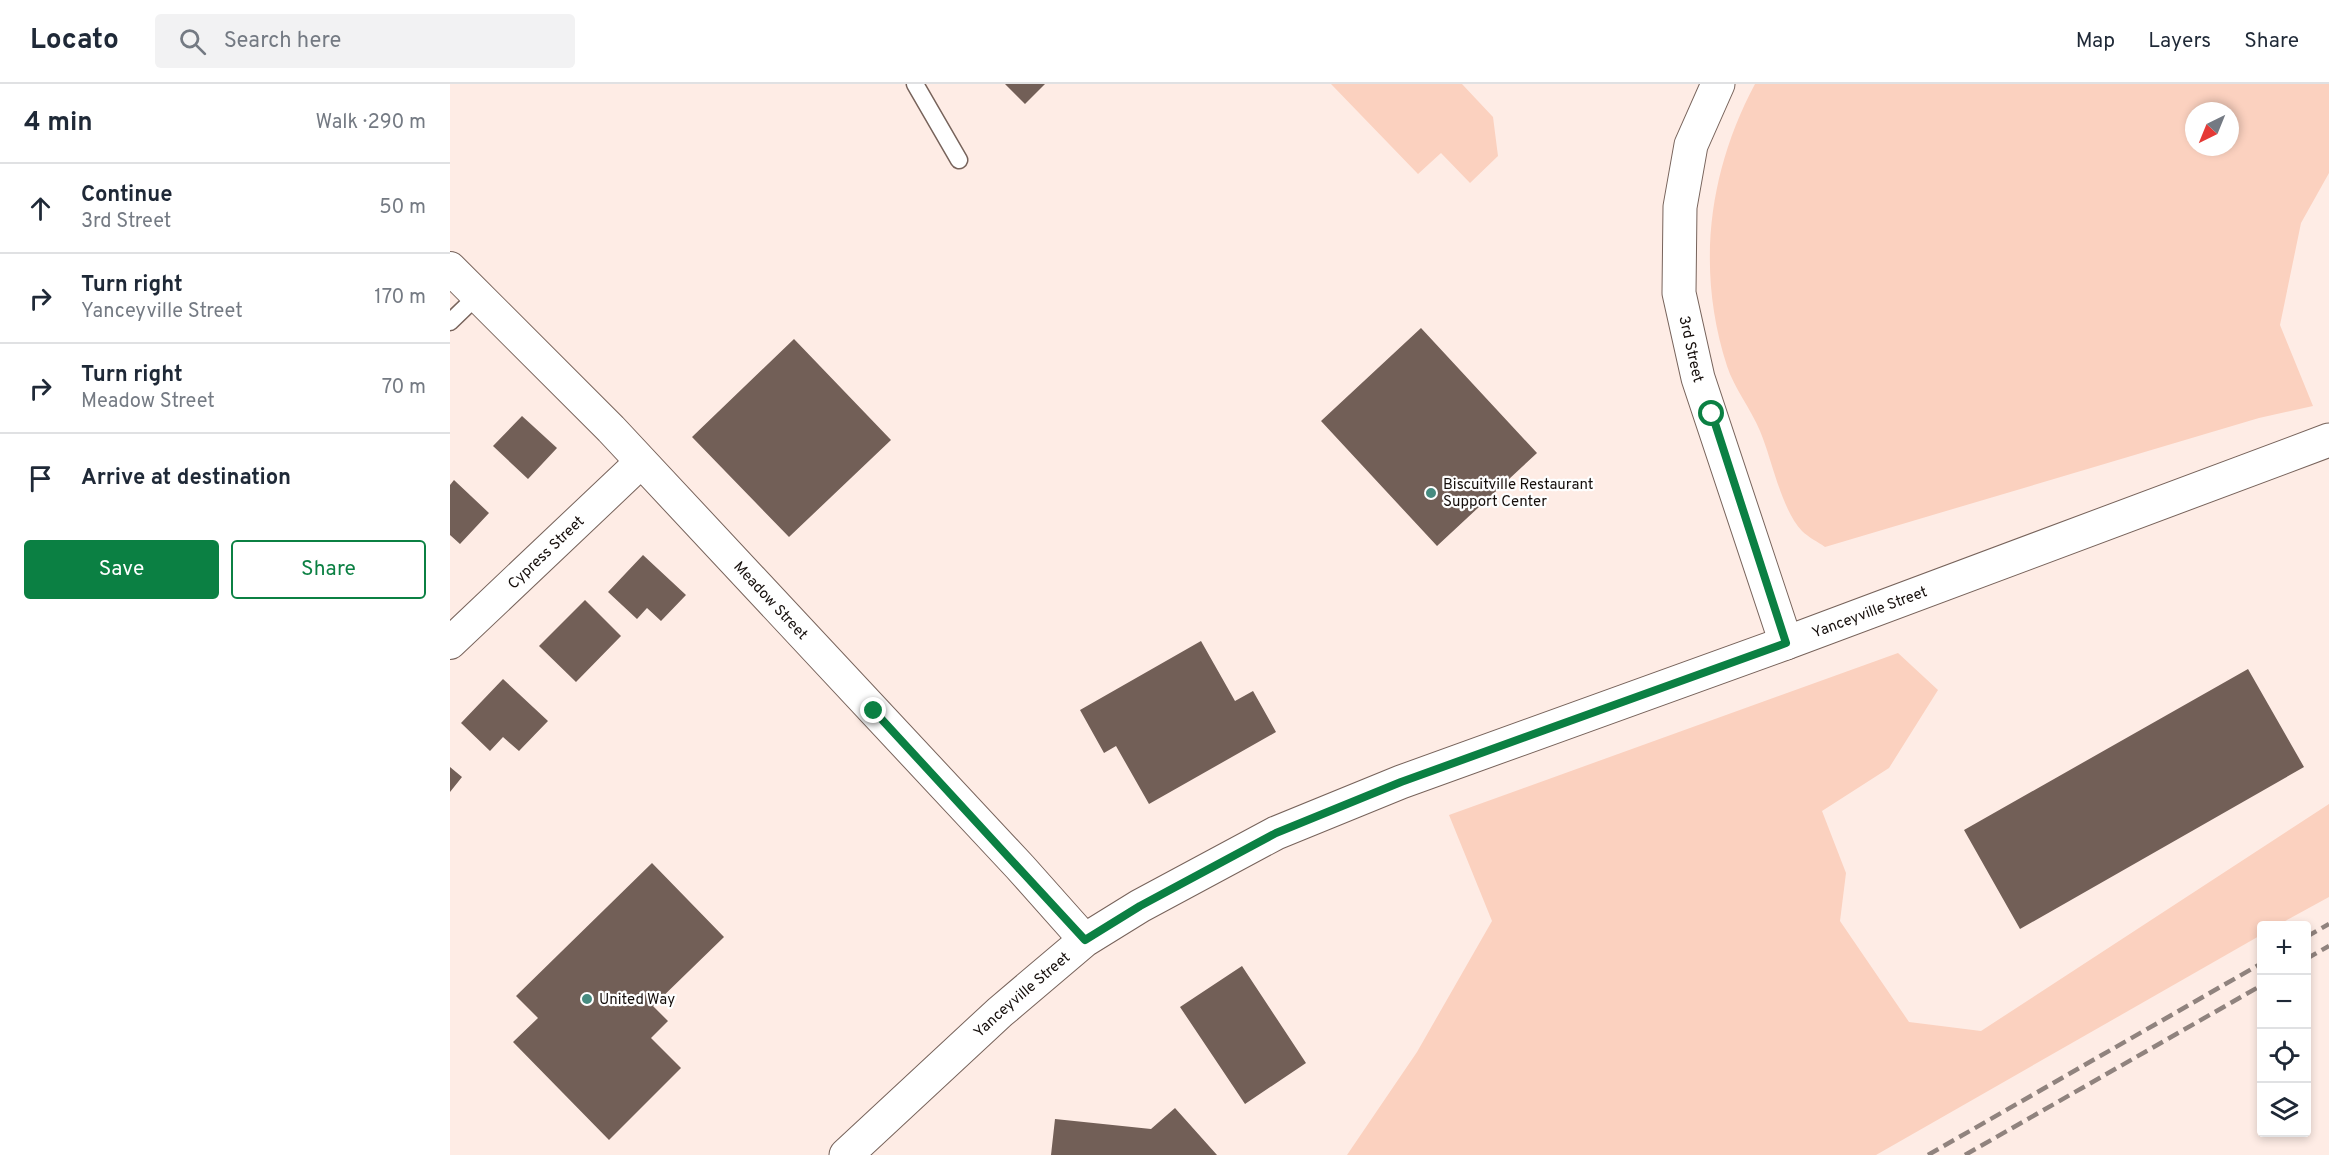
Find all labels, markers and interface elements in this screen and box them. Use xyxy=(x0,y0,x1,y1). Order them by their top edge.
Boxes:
search box xyxy=(155,14,575,68)
text: Locato xyxy=(30,23,119,59)
icon: search xyxy=(176,25,209,58)
text: Search here xyxy=(224,28,341,55)
text: Map xyxy=(2076,28,2115,55)
text: Layers xyxy=(2148,28,2211,55)
text: Share xyxy=(2244,28,2299,55)
north arrow xyxy=(2185,102,2239,156)
text: 4 min xyxy=(24,107,93,140)
text: Walk · 290 m xyxy=(315,110,426,136)
text: Continue xyxy=(81,182,172,209)
icon: ahead xyxy=(24,192,57,225)
text: 50 m xyxy=(379,195,426,221)
text: 3rd Street xyxy=(81,209,171,235)
text: Turn right xyxy=(81,272,183,299)
icon: right xyxy=(24,282,57,315)
text: 170 m xyxy=(374,285,426,311)
text: Yanceyville Street xyxy=(81,299,243,325)
street label: 3rd Street xyxy=(1673,314,1707,385)
text: Turn right xyxy=(81,362,183,389)
icon: right xyxy=(24,372,57,405)
text: 70 m xyxy=(382,375,426,401)
text: Meadow Street xyxy=(81,389,215,415)
route start xyxy=(1698,400,1724,426)
icon: arrive xyxy=(24,462,57,495)
text: Arrive at destination xyxy=(81,465,291,492)
place label: Biscuitville Restaurant Support Center xyxy=(1443,476,1593,512)
marker: Biscuitville Restaurant Support Center xyxy=(1424,486,1438,500)
street label: Cypress Street xyxy=(505,513,589,594)
button: Save xyxy=(24,540,219,599)
button: Share xyxy=(231,540,426,599)
street label: Meadow Street xyxy=(729,558,811,644)
street label: Yanceyville Street xyxy=(1810,583,1930,643)
route end xyxy=(860,697,886,723)
map controls xyxy=(2257,921,2311,1137)
button: + xyxy=(2257,921,2311,975)
street label: Yanceyville Street xyxy=(970,949,1075,1042)
button: − xyxy=(2257,975,2311,1029)
place label: United Way xyxy=(599,991,675,1010)
marker: United Way xyxy=(580,992,594,1006)
button: locate xyxy=(2257,1029,2311,1083)
button: layers xyxy=(2257,1083,2311,1137)

